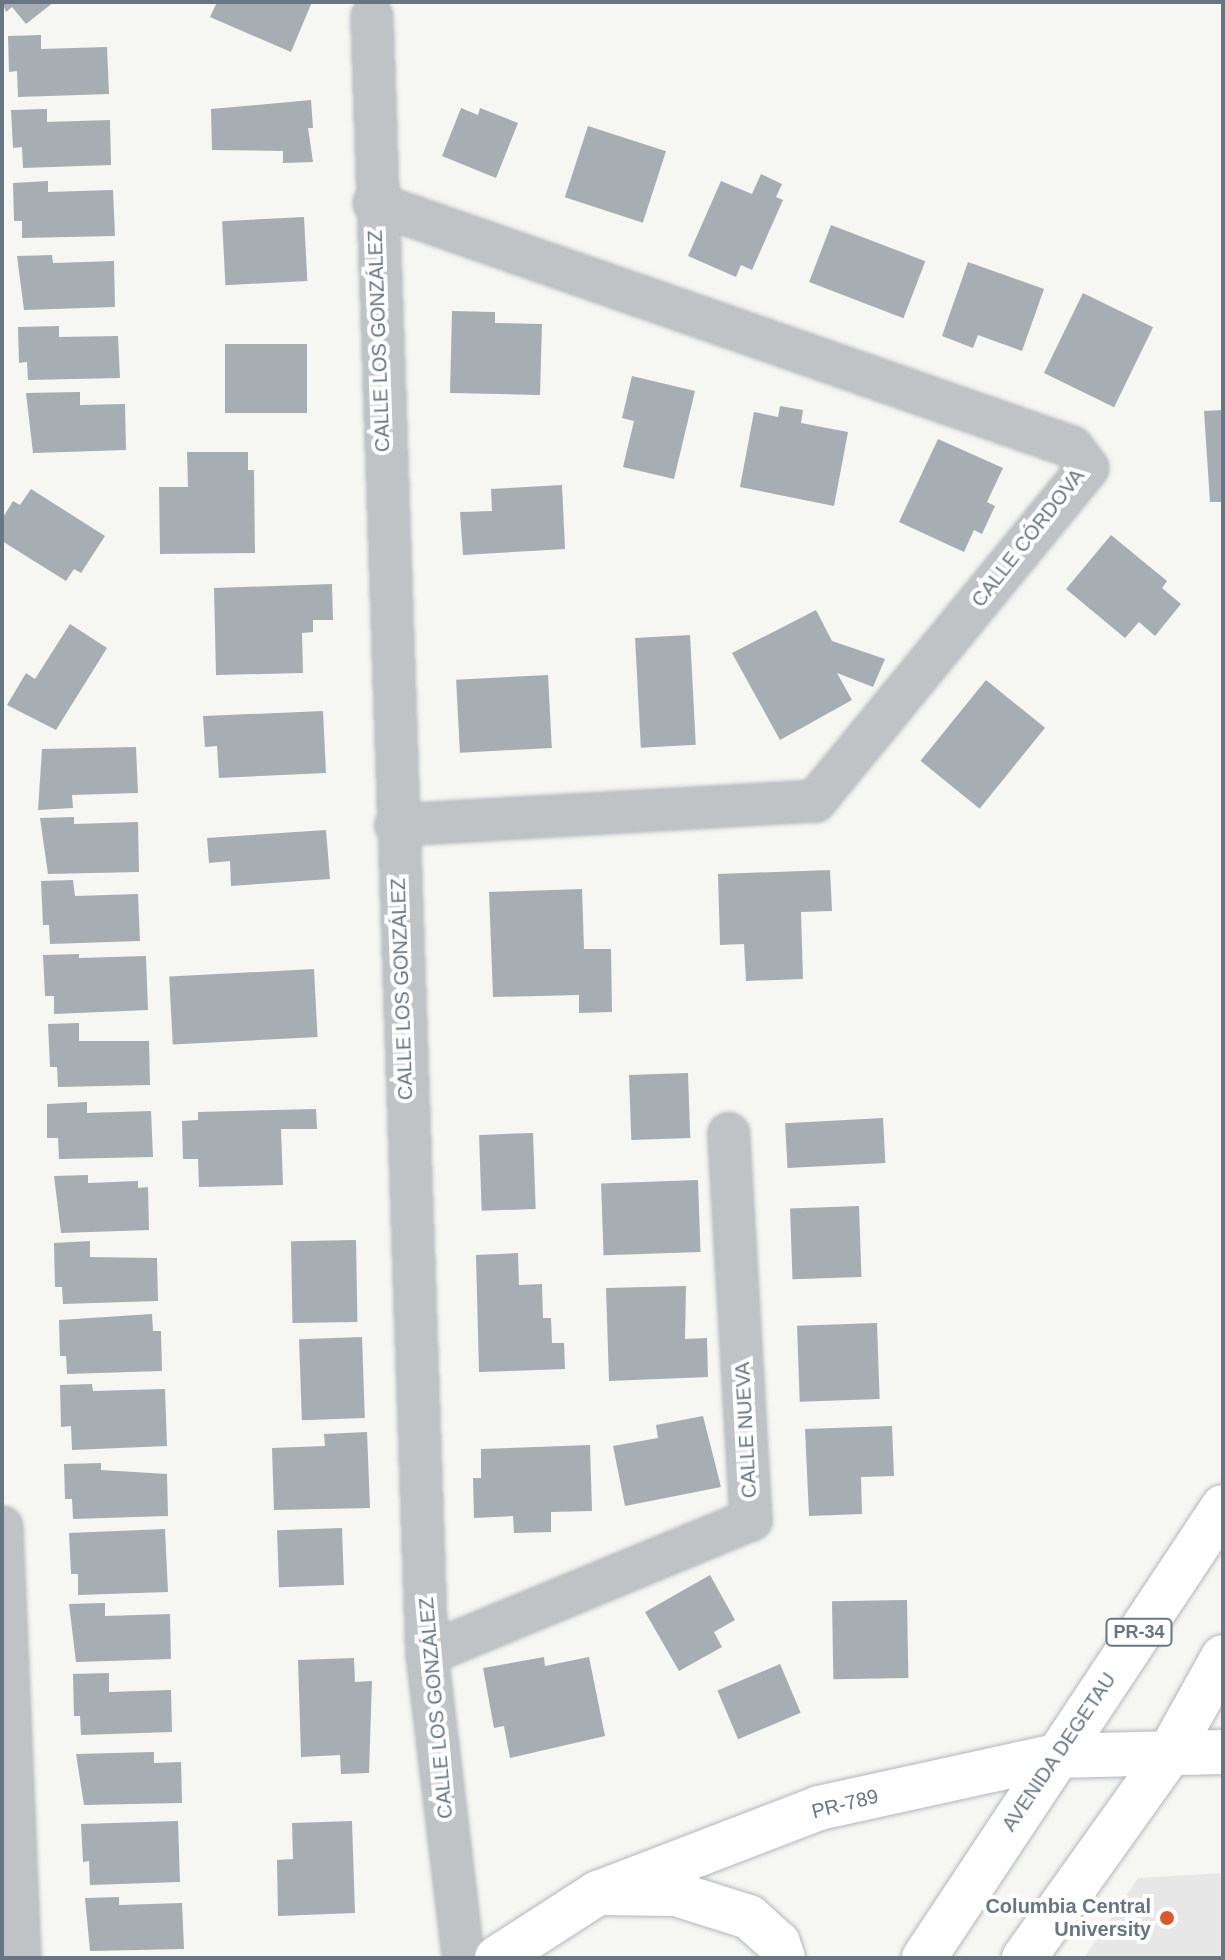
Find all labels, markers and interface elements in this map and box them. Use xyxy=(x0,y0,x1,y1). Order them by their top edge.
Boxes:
street label: CALLE LOS GONZÁLEZ xyxy=(363,230,395,452)
street label: CALLE CÓRDOVA xyxy=(967,464,1089,612)
street label: CALLE LOS GONZÁLEZ xyxy=(386,878,418,1100)
street label: CALLE NUEVA xyxy=(730,1361,762,1499)
street label: CALLE LOS GONZÁLEZ xyxy=(414,1596,458,1820)
road number: PR-34 xyxy=(1105,1618,1173,1646)
street label: AVENIDA DEGETAU xyxy=(997,1668,1121,1836)
street label: PR-789 xyxy=(809,1784,881,1824)
place label: Columbia Central University xyxy=(985,1894,1151,1941)
marker: Columbia Central University xyxy=(1158,1909,1176,1927)

